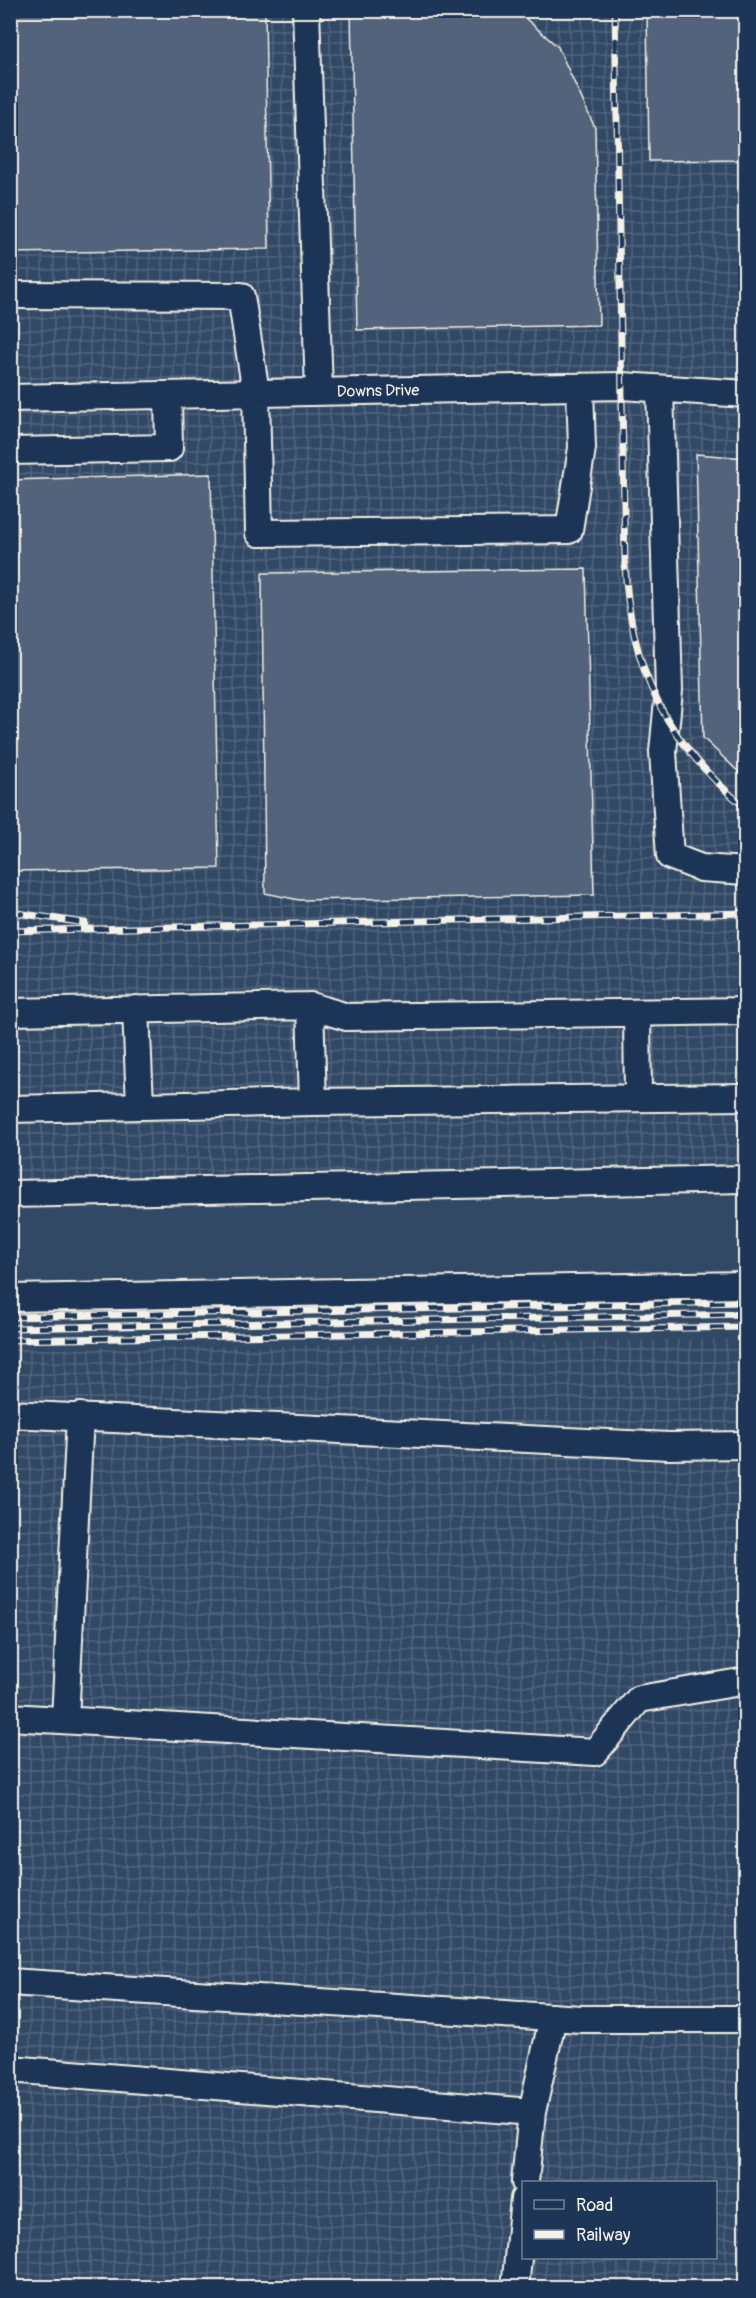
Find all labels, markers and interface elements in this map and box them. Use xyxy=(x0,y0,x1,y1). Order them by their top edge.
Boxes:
street label: Downs Drive xyxy=(336,380,420,402)
legend xyxy=(522,2181,717,2259)
text: Road xyxy=(576,2194,613,2217)
text: Railway xyxy=(576,2224,631,2247)

